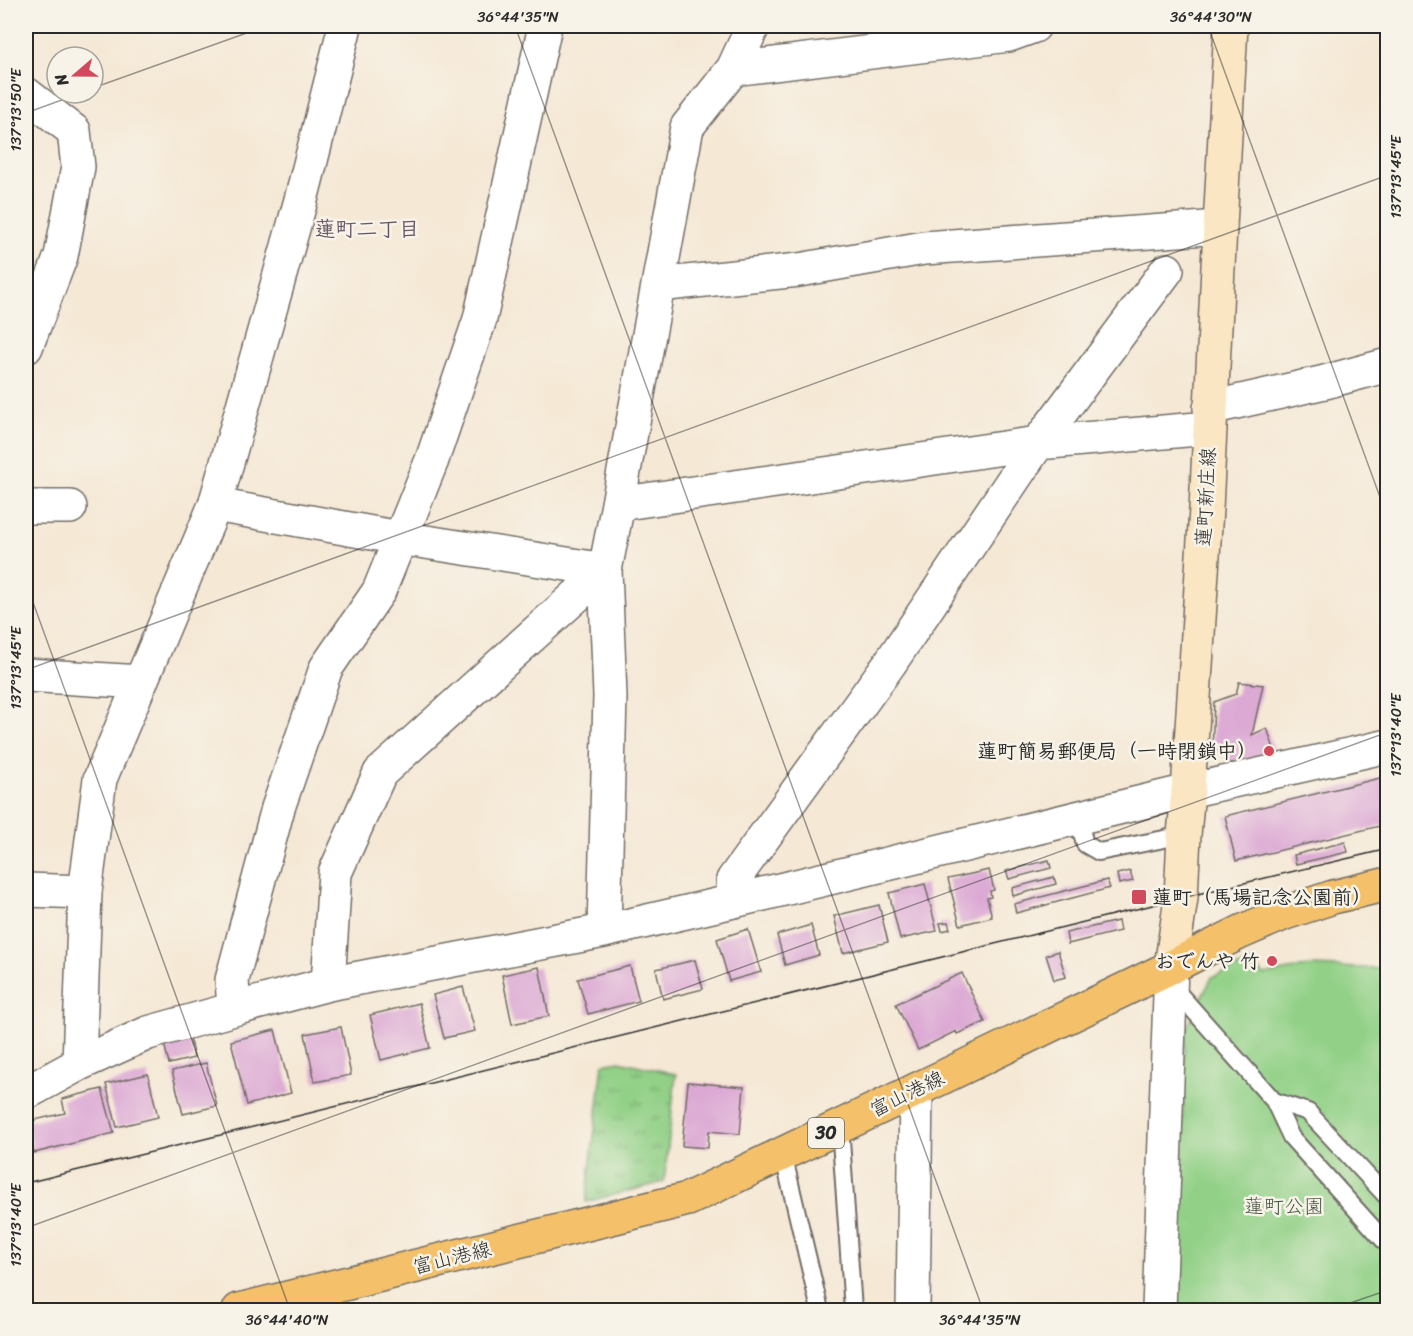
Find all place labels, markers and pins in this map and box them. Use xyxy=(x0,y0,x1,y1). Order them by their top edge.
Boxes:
place label: 蓮町簡易郵便局（一時閉鎖中） xyxy=(977,734,1257,769)
marker: 蓮町簡易郵便局（一時閉鎖中） xyxy=(1262,744,1276,758)
place label: 蓮町（馬場記念公園前） xyxy=(1152,880,1372,915)
marker: 蓮町（馬場記念公園前） xyxy=(1130,888,1148,906)
place label: おでんや 竹 xyxy=(1155,944,1260,979)
marker: おでんや 竹 xyxy=(1265,954,1279,968)

